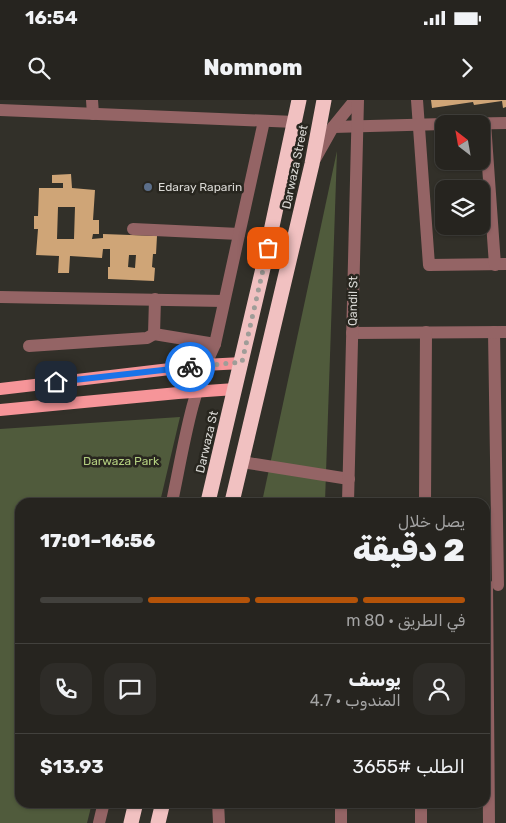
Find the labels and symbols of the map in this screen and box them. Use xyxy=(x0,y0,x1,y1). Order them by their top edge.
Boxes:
north arrow xyxy=(435,115,490,170)
street label: Darwaza Street xyxy=(279,123,311,210)
place label: Edaray Raparin xyxy=(158,180,242,194)
marker: Edaray Raparin xyxy=(142,181,154,193)
pin xyxy=(247,227,289,269)
street label: Qandil St xyxy=(346,276,360,326)
courier xyxy=(165,342,215,392)
pin xyxy=(35,361,77,403)
street label: Darwaza St xyxy=(193,409,221,474)
park label: Darwaza Park xyxy=(83,454,160,468)

